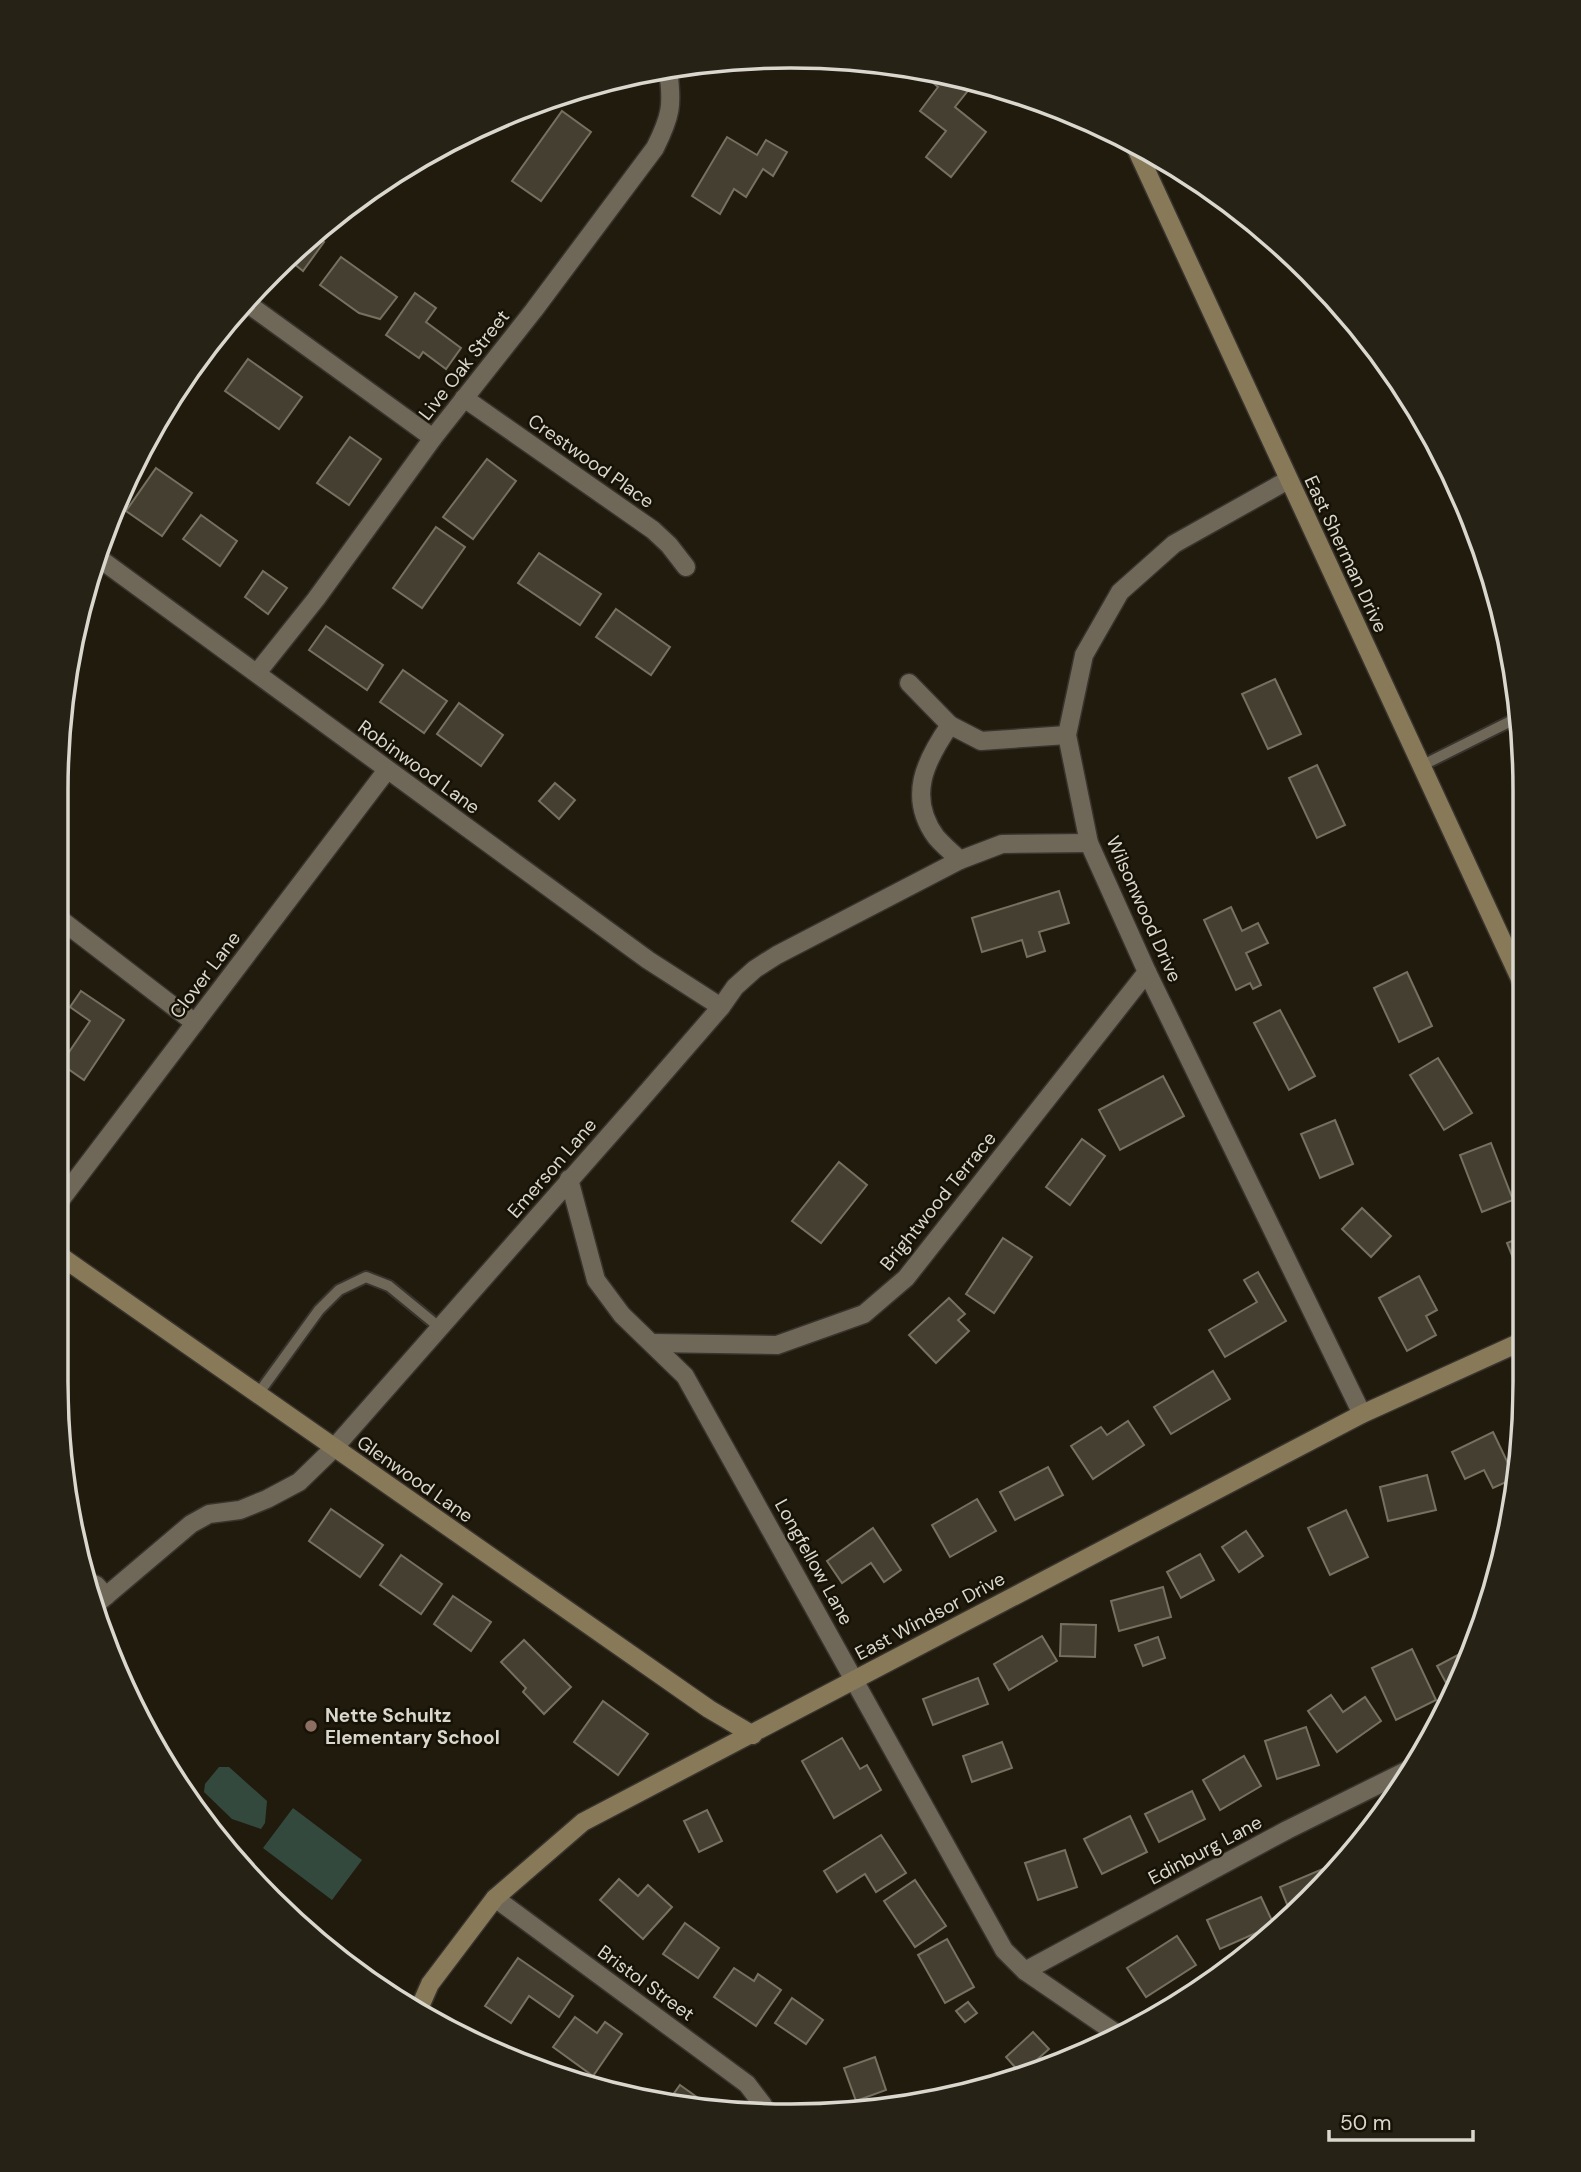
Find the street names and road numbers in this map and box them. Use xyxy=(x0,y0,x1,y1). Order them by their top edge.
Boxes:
street label: Live Oak Street xyxy=(413,305,515,425)
street label: Crestwood Place xyxy=(523,408,659,514)
street label: East Sherman Drive xyxy=(1299,471,1393,637)
street label: Robinwood Lane xyxy=(353,714,485,820)
street label: Wilsonwood Drive xyxy=(1101,832,1187,986)
street label: Clover Lane xyxy=(164,926,246,1024)
street label: Emerson Lane xyxy=(502,1113,602,1223)
street label: Brightwood Terrace xyxy=(874,1127,1002,1275)
street label: Glenwood Lane xyxy=(352,1430,478,1528)
street label: Longfellow Lane xyxy=(769,1495,859,1629)
street label: East Windsor Drive xyxy=(851,1566,1009,1666)
street label: Edinburg Lane xyxy=(1144,1810,1266,1890)
street label: Bristol Street xyxy=(593,1939,699,2027)

